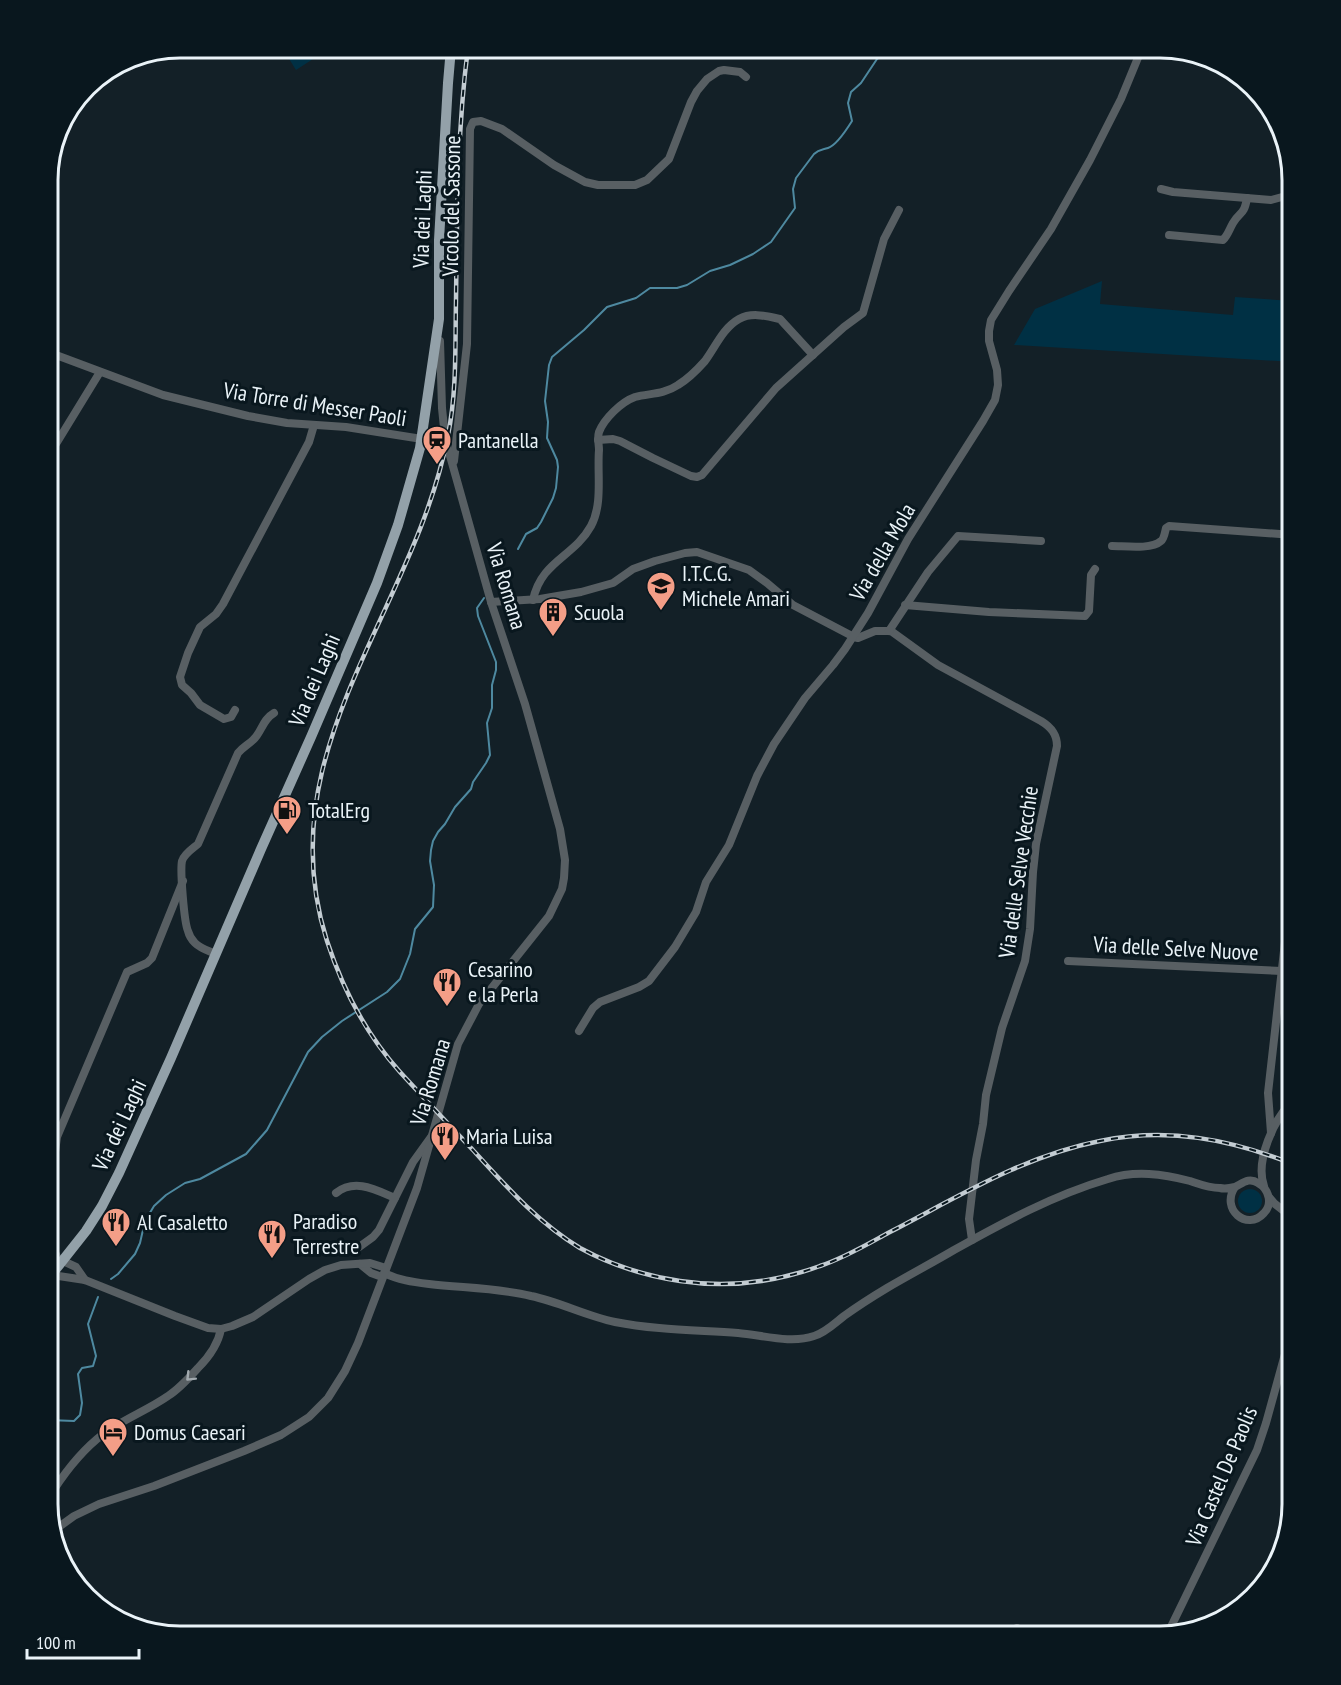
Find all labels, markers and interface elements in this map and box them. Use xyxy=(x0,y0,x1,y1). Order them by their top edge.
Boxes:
street label: Vicolo del Sassone xyxy=(436,135,466,278)
street label: Via dei Laghi xyxy=(406,170,438,269)
street label: Via Torre di Messer Paoli xyxy=(220,376,409,432)
station icon: Pantanella xyxy=(421,424,453,466)
place label: Pantanella xyxy=(458,426,538,454)
street label: Via della Mola xyxy=(842,498,921,607)
street label: Via Romana xyxy=(480,538,533,633)
place label: I.T.C.G. Michele Amari xyxy=(682,559,790,612)
school or university icon: I.T.C.G. Michele Amari xyxy=(645,570,677,612)
building icon: Scuola xyxy=(537,596,569,638)
place label: Scuola xyxy=(574,598,624,626)
street label: Via dei Laghi xyxy=(282,629,346,732)
street label: Via delle Selve Vecchie xyxy=(992,784,1044,961)
fuel station icon: TotalErg xyxy=(271,794,303,836)
place label: TotalErg xyxy=(308,796,370,824)
street label: Via delle Selve Nuove xyxy=(1092,930,1259,966)
place label: Cesarino e la Perla xyxy=(468,955,539,1008)
restaurant icon: Cesarino e la Perla xyxy=(431,966,463,1008)
street label: Via Romana xyxy=(403,1035,456,1130)
street label: Via dei Laghi xyxy=(85,1075,152,1176)
restaurant icon: Maria Luisa xyxy=(429,1120,461,1162)
place label: Maria Luisa xyxy=(466,1122,552,1150)
restaurant icon: Al Casaletto xyxy=(100,1206,132,1248)
place label: Paradiso Terrestre xyxy=(293,1207,359,1260)
place label: Al Casaletto xyxy=(137,1208,228,1236)
restaurant icon: Paradiso Terrestre xyxy=(256,1218,288,1260)
one-way arrow xyxy=(186,1370,196,1381)
street label: Via Castel De Paolis xyxy=(1179,1402,1263,1551)
hotel icon: Domus Caesari xyxy=(97,1416,129,1458)
place label: Domus Caesari xyxy=(134,1418,246,1446)
scale bar xyxy=(27,1622,140,1660)
text: 100 m xyxy=(36,1631,76,1654)

